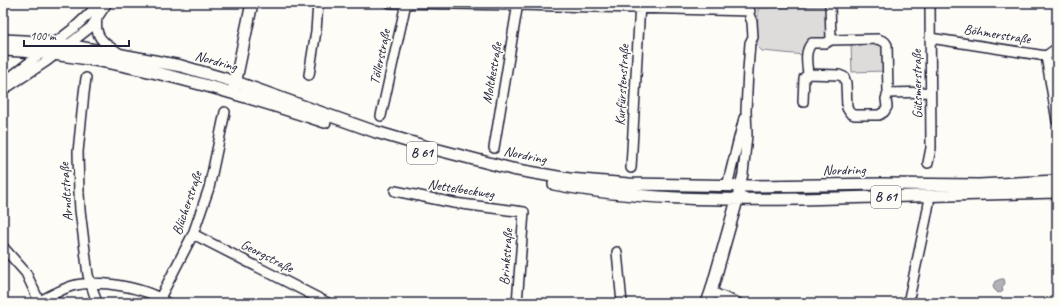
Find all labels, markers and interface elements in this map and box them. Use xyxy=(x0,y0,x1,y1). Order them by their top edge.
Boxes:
street label: Böhmerstraße xyxy=(963,20,1033,48)
scale bar xyxy=(24,22,129,48)
street label: Töllerstraße xyxy=(366,27,394,86)
text: 100 m xyxy=(30,28,57,44)
street label: Moltkestraße xyxy=(478,40,506,105)
street label: Kurfürstenstraße xyxy=(611,43,633,126)
street label: Nordring xyxy=(193,47,240,75)
street label: Gütsmerstraße xyxy=(908,48,926,119)
road number: B 61 xyxy=(407,142,437,164)
street label: Nordring xyxy=(502,142,549,168)
street label: Arndtstraße xyxy=(55,161,77,222)
street label: Nordring xyxy=(822,161,867,179)
street label: Blücherstraße xyxy=(168,168,206,237)
street label: Nettelbeckweg xyxy=(427,175,496,203)
road number: B 61 xyxy=(871,186,901,208)
street label: Brinkstraße xyxy=(496,227,517,286)
street label: Georgstraße xyxy=(238,236,297,277)

